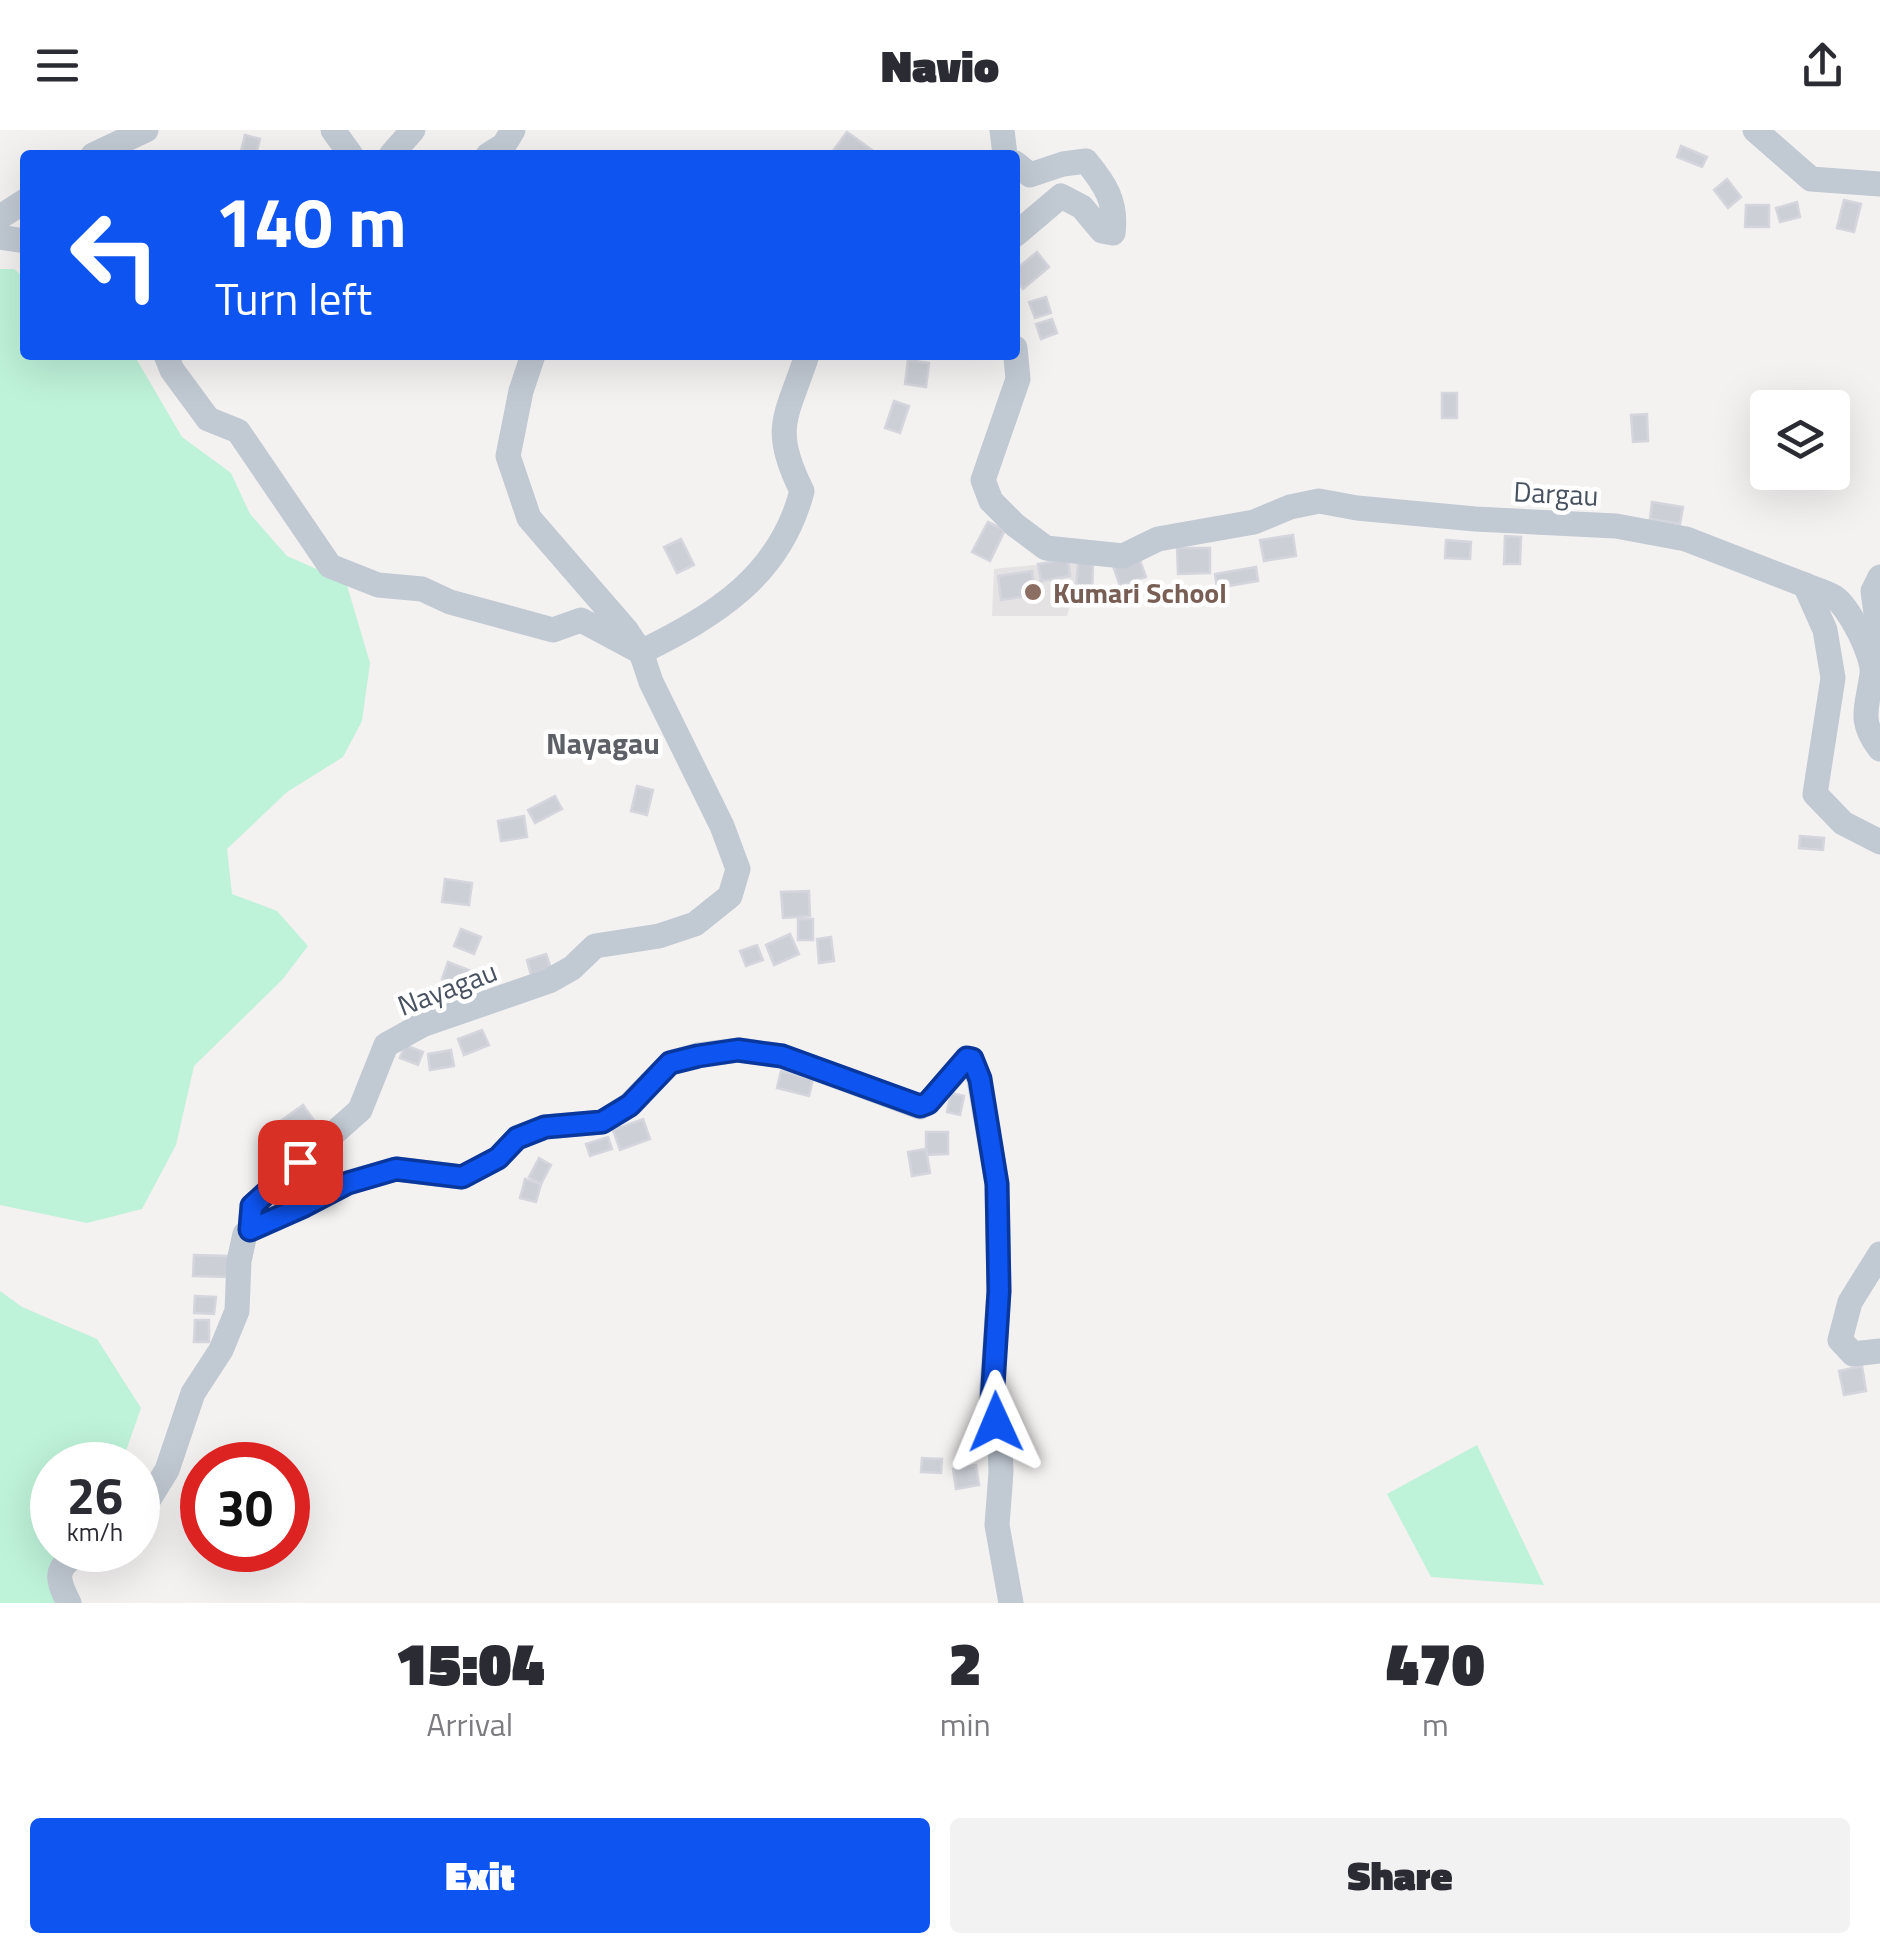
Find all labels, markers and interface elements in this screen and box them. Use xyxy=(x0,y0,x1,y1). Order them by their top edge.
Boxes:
text: Navio xyxy=(881,31,999,99)
icon: menu xyxy=(30,38,85,93)
icon: share xyxy=(1795,38,1850,93)
text: 140 m xyxy=(215,168,407,274)
icon: left xyxy=(50,190,180,320)
text: Turn left xyxy=(215,264,372,332)
map controls xyxy=(1750,390,1850,490)
button: layers xyxy=(1750,390,1850,490)
street label: Dargau xyxy=(1512,469,1600,517)
place label: Kumari School xyxy=(1053,571,1227,614)
marker: Kumari School xyxy=(1022,581,1044,603)
district label: Nayagau xyxy=(546,720,660,766)
street label: Nayagau xyxy=(391,949,503,1027)
pin xyxy=(258,1120,343,1205)
icon: arrive xyxy=(273,1135,328,1190)
position arrow xyxy=(944,1370,1048,1474)
speed limit sign: 30 xyxy=(180,1442,310,1572)
text: 26 xyxy=(67,1457,123,1533)
text: km/h xyxy=(67,1513,123,1551)
text: 15:04 xyxy=(395,1617,544,1708)
text: 2 xyxy=(949,1617,982,1708)
text: 470 xyxy=(1386,1617,1485,1708)
text: Arrival xyxy=(426,1700,513,1748)
text: min xyxy=(940,1700,991,1748)
text: m xyxy=(1422,1700,1449,1748)
button: Exit xyxy=(30,1818,930,1933)
button: Share xyxy=(950,1818,1850,1933)

